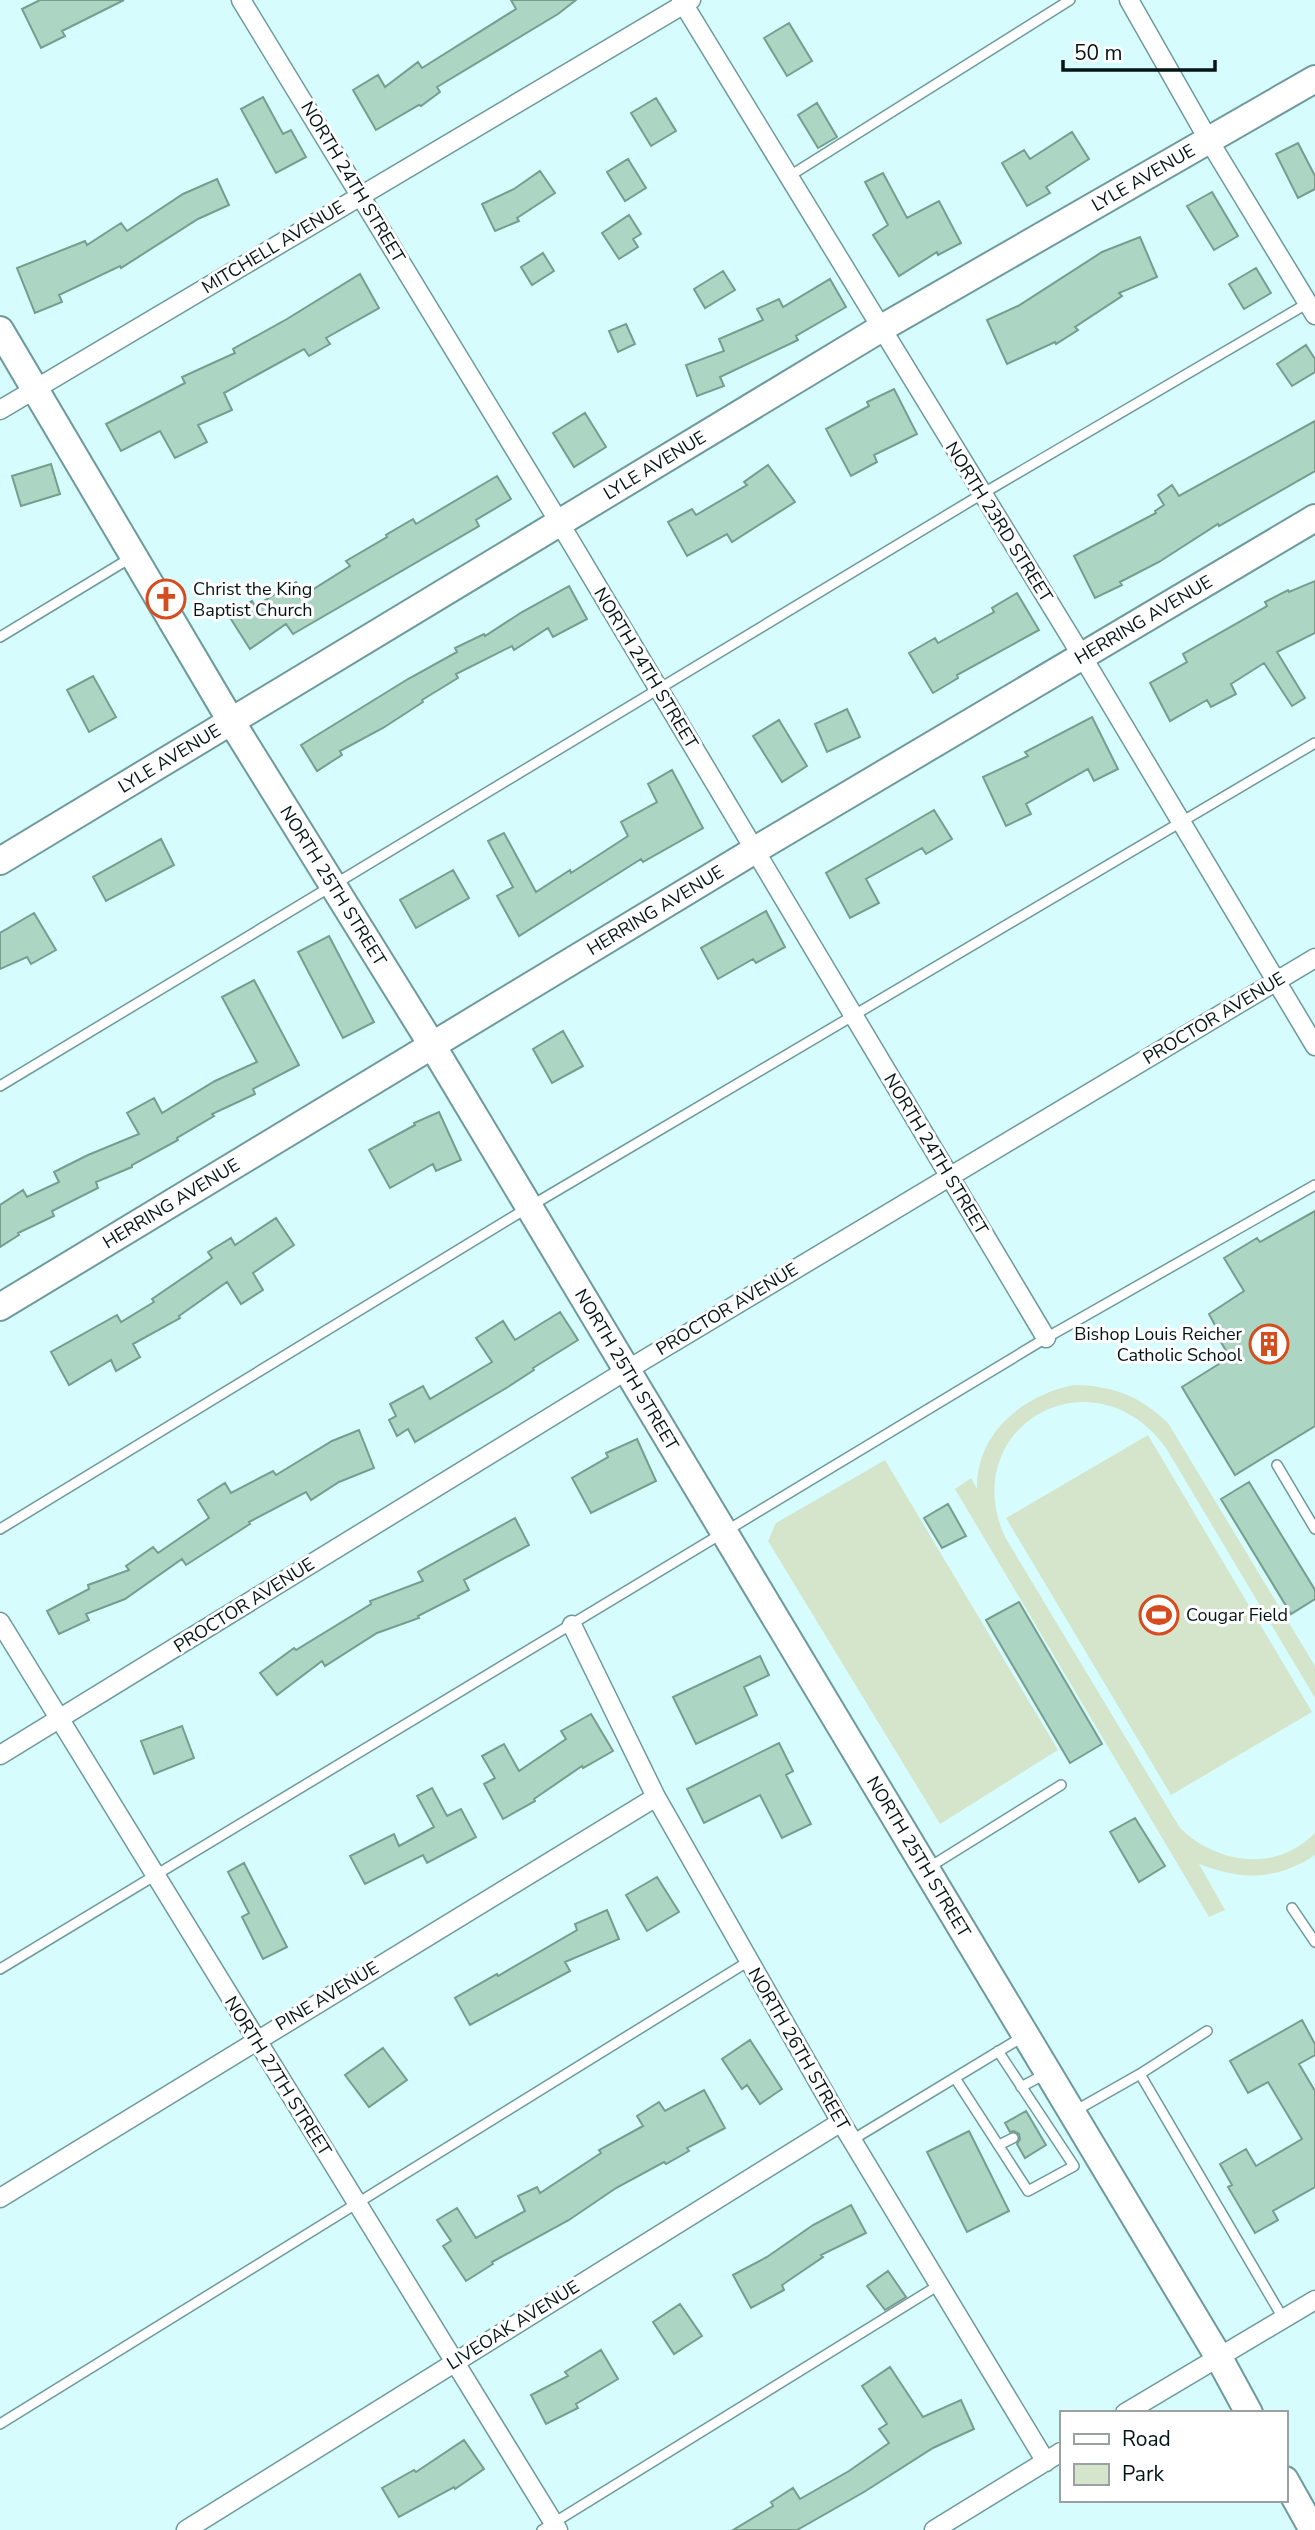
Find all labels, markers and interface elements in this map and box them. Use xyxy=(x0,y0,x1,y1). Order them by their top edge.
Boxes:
scale bar xyxy=(1063,28,1215,72)
text: 50 m xyxy=(1074,39,1123,67)
street label: NORTH 24TH STREET xyxy=(295,97,411,267)
street label: LYLE AVENUE xyxy=(1087,138,1199,217)
street label: MITCHELL AVENUE xyxy=(197,195,349,299)
street label: LYLE AVENUE xyxy=(599,425,710,505)
street label: NORTH 23RD STREET xyxy=(940,437,1058,607)
street label: HERRING AVENUE xyxy=(1070,570,1217,670)
place label: Christ the King Baptist Church xyxy=(193,577,312,622)
church icon: Christ the King Baptist Church xyxy=(145,578,187,620)
street label: NORTH 24TH STREET xyxy=(588,583,704,753)
street label: LYLE AVENUE xyxy=(114,718,225,799)
street label: NORTH 25TH STREET xyxy=(274,801,392,970)
street label: HERRING AVENUE xyxy=(582,860,728,961)
street label: PROCTOR AVENUE xyxy=(1139,966,1289,1070)
street label: NORTH 24TH STREET xyxy=(878,1069,994,1239)
street label: HERRING AVENUE xyxy=(98,1153,244,1254)
street label: PROCTOR AVENUE xyxy=(652,1257,802,1361)
street label: NORTH 25TH STREET xyxy=(569,1285,684,1455)
place label: Bishop Louis Reicher Catholic School xyxy=(1074,1322,1243,1367)
building icon: Bishop Louis Reicher Catholic School xyxy=(1248,1323,1290,1365)
street label: PROCTOR AVENUE xyxy=(169,1552,319,1658)
sports icon: Cougar Field xyxy=(1138,1594,1180,1636)
place label: Cougar Field xyxy=(1186,1603,1288,1627)
street label: NORTH 25TH STREET xyxy=(861,1772,976,1942)
street label: PINE AVENUE xyxy=(271,1956,383,2036)
street label: NORTH 26TH STREET xyxy=(743,1963,855,2135)
street label: NORTH 27TH STREET xyxy=(219,1992,337,2161)
street label: LIVEOAK AVENUE xyxy=(442,2275,584,2375)
legend xyxy=(1060,2411,1287,2502)
text: Road xyxy=(1122,2425,1171,2453)
text: Park xyxy=(1122,2460,1164,2488)

